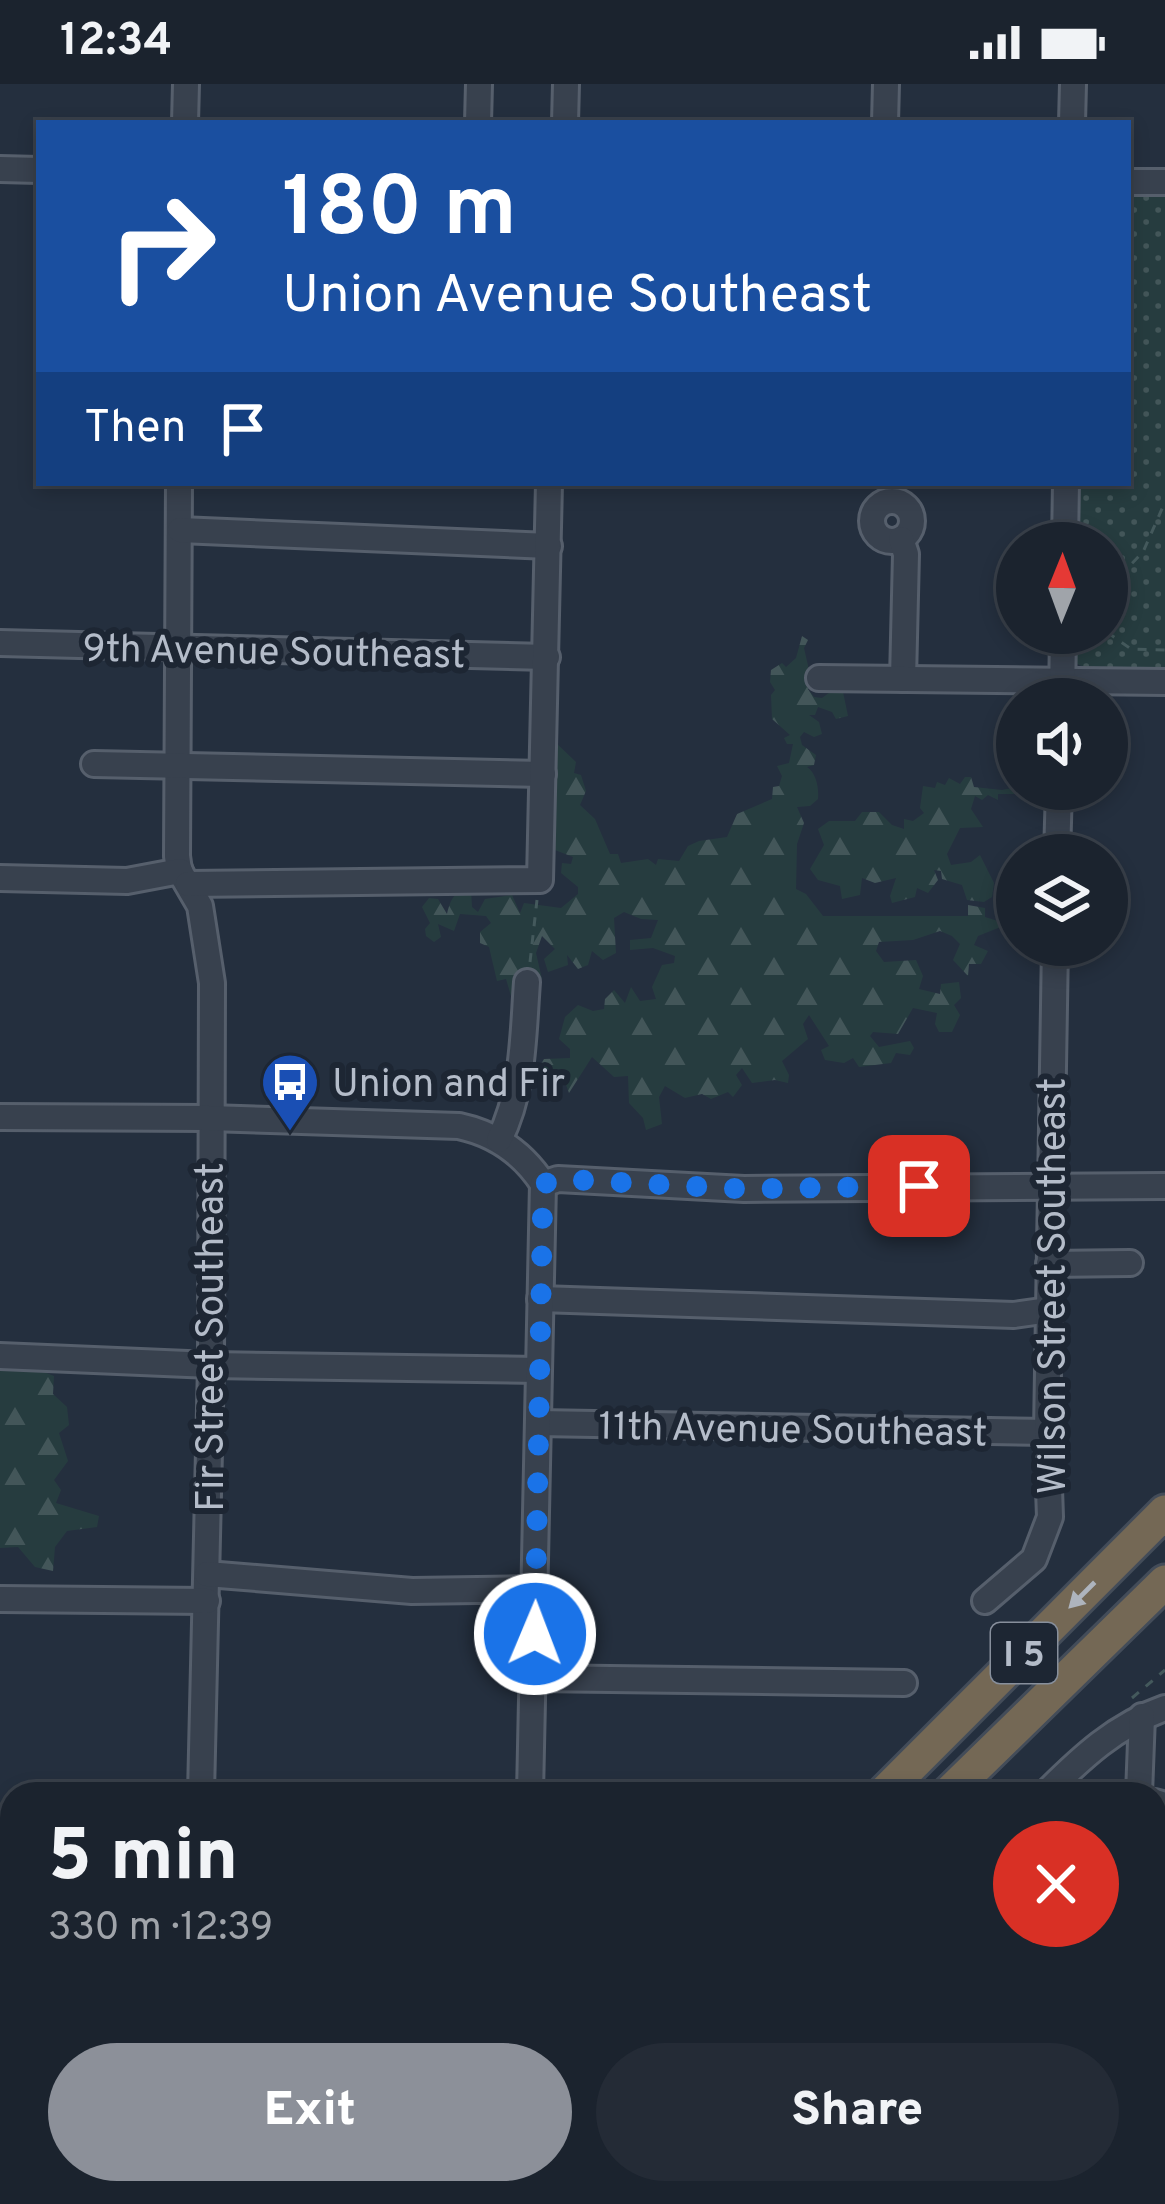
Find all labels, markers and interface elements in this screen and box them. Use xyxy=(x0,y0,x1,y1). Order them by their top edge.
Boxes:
text: 12:34 xyxy=(60,14,172,71)
text: 180 m xyxy=(282,159,517,265)
icon: right xyxy=(84,168,240,324)
text: Union Avenue Southeast xyxy=(282,263,872,332)
icon: arrive xyxy=(210,396,276,462)
text: Then xyxy=(84,401,186,458)
north arrow xyxy=(996,522,1128,654)
map controls xyxy=(996,522,1128,966)
street label: 9th Avenue Southeast xyxy=(82,627,466,682)
button: sound xyxy=(996,678,1128,810)
button: layers xyxy=(996,834,1128,966)
bus stop icon: Union and Fir xyxy=(259,1051,321,1133)
place label: Union and Fir xyxy=(332,1062,565,1111)
street label: Wilson Street Southeast xyxy=(1031,1078,1080,1494)
pin xyxy=(868,1135,970,1237)
icon: arrive xyxy=(886,1153,952,1219)
street label: Fir Street Southeast xyxy=(189,1162,238,1512)
street label: 11th Avenue Southeast xyxy=(598,1405,988,1460)
position arrow xyxy=(472,1571,598,1697)
one-way arrow xyxy=(1068,1581,1096,1609)
road number: I 5 xyxy=(991,1623,1057,1683)
text: 5 min xyxy=(48,1814,238,1906)
button: close xyxy=(993,1821,1119,1947)
text: 330 m · 12:39 xyxy=(48,1905,273,1954)
button: Exit xyxy=(48,2043,572,2181)
button: Share xyxy=(596,2043,1119,2181)

